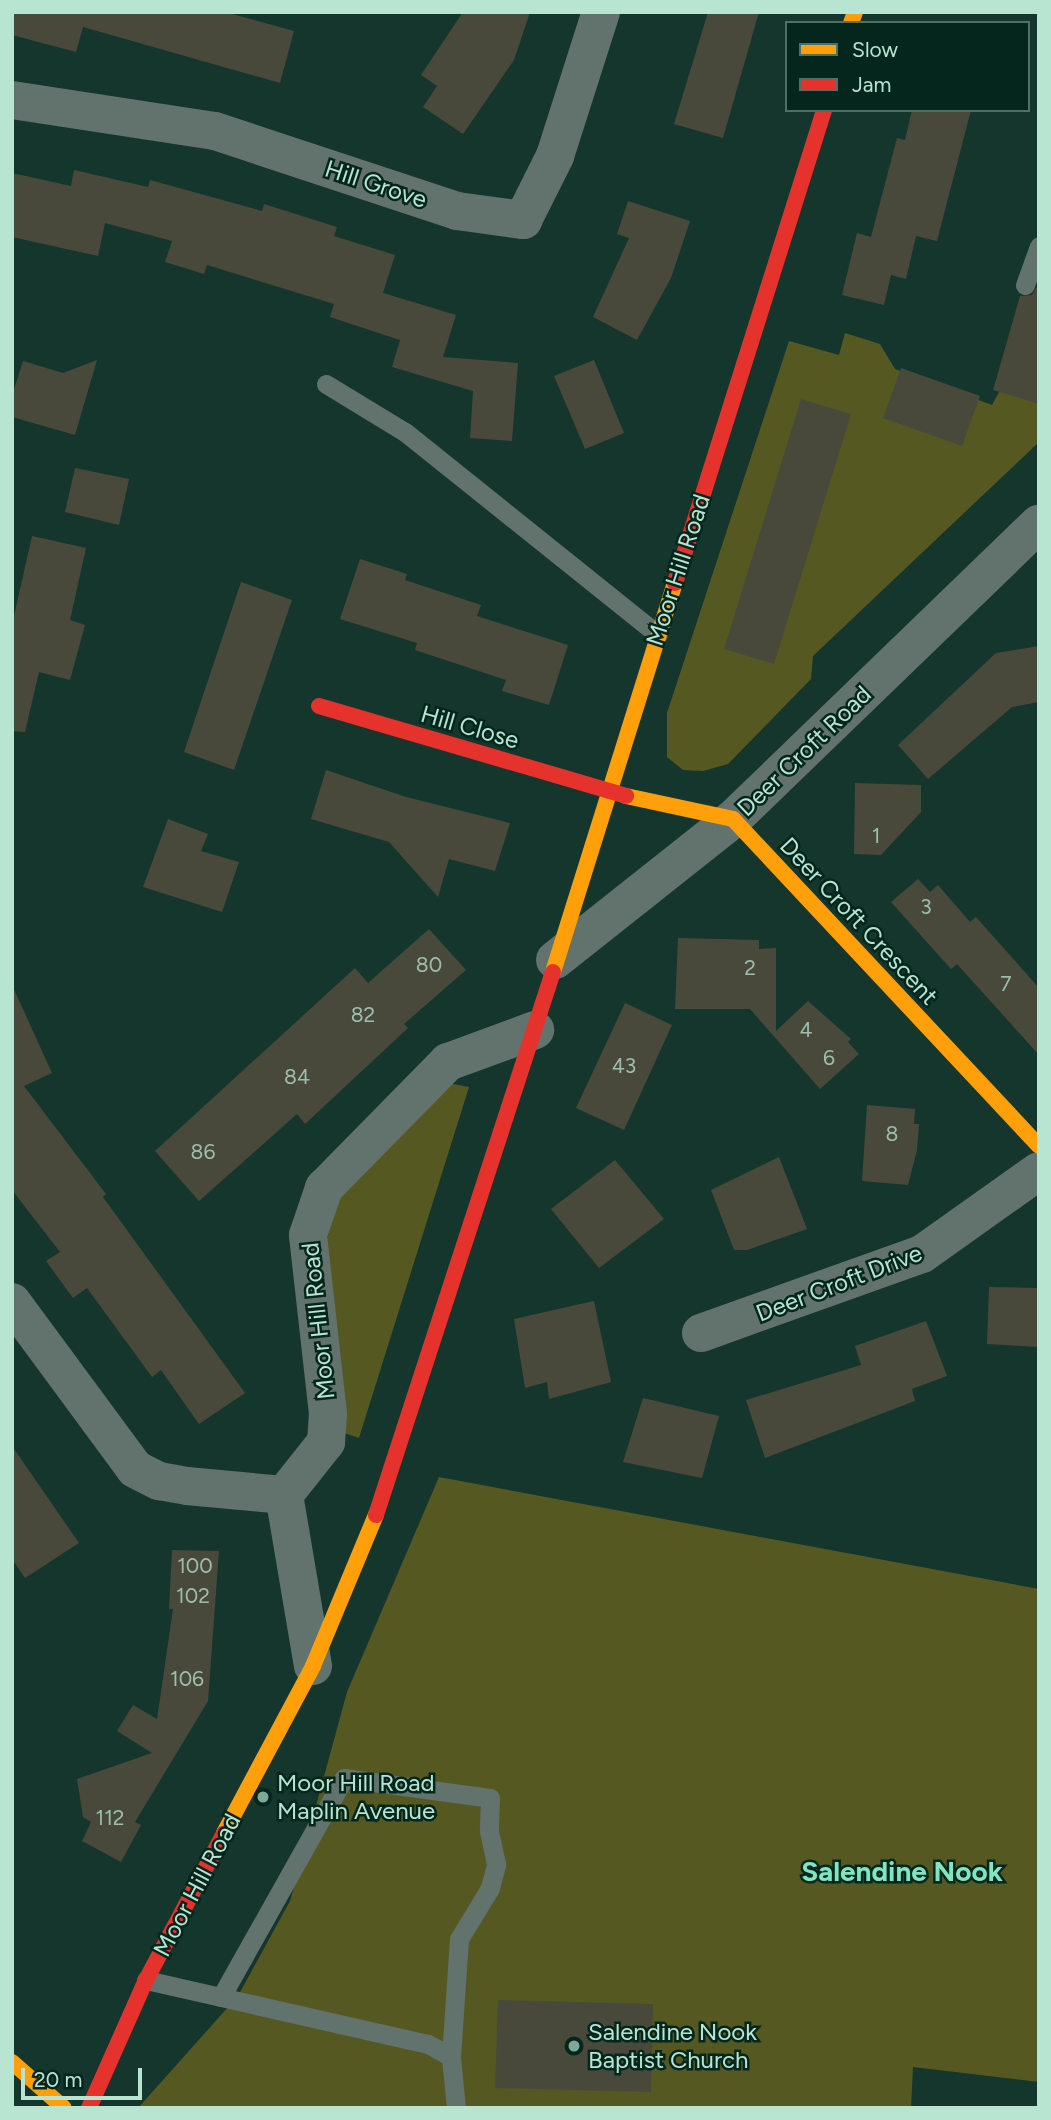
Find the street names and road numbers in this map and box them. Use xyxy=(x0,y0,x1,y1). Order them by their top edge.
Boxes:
street label: Hill Grove xyxy=(321,154,431,214)
street label: Moor Hill Road xyxy=(640,491,716,649)
street label: Deer Croft Road xyxy=(731,680,877,822)
street label: Hill Close xyxy=(418,699,522,755)
street label: Deer Croft Crescent xyxy=(774,831,944,1011)
street label: Deer Croft Drive xyxy=(752,1238,926,1328)
street label: Moor Hill Road xyxy=(295,1241,341,1401)
street label: Moor Hill Road xyxy=(147,1809,247,1961)

